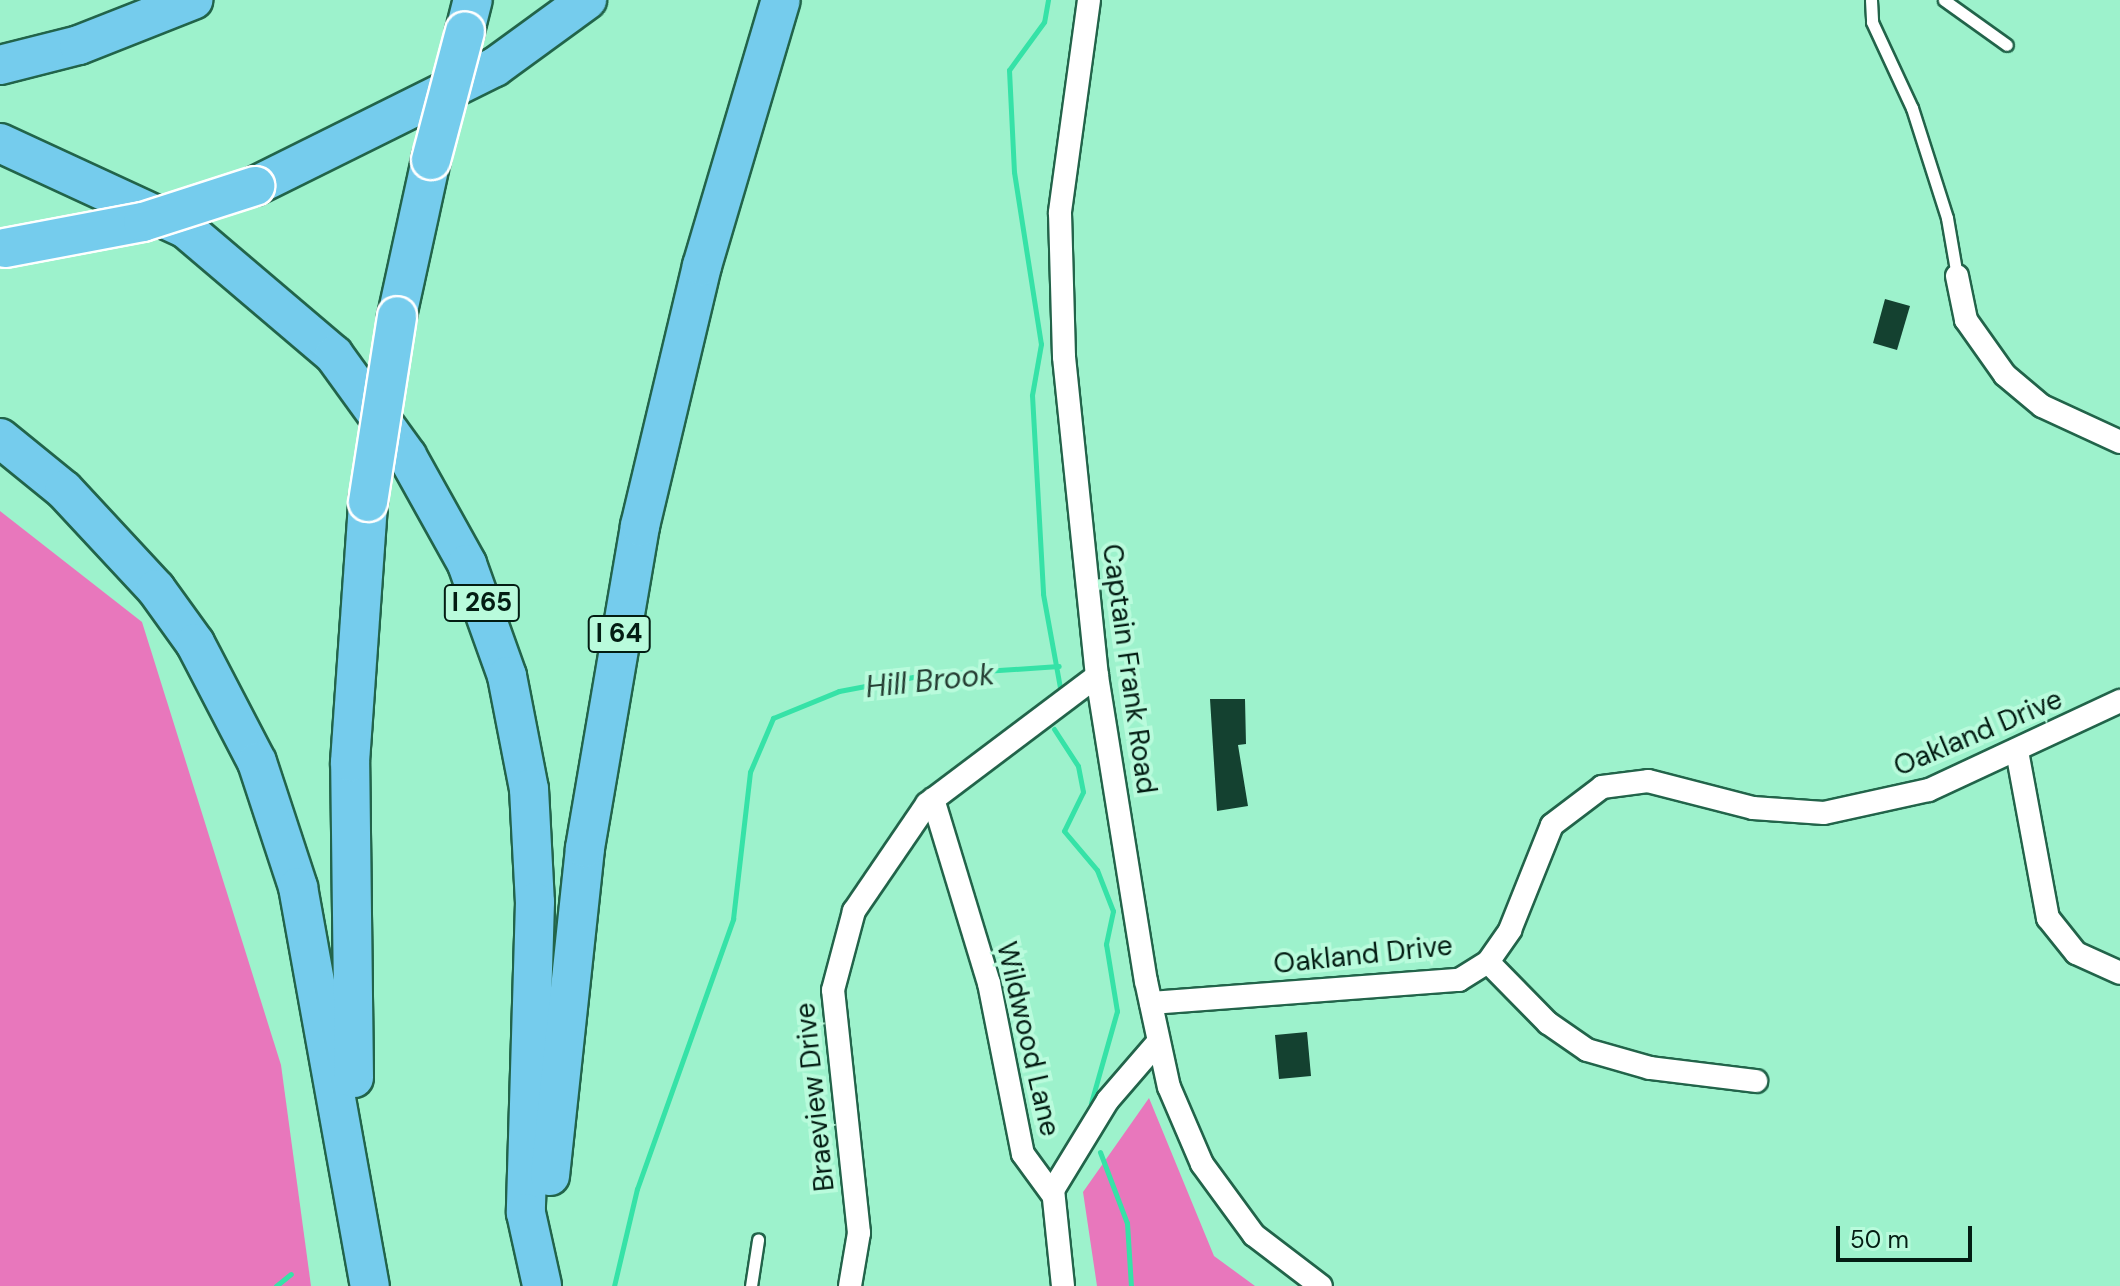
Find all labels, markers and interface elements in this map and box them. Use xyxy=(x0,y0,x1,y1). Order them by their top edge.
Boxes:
street label: Captain Frank Road xyxy=(1095,542,1163,796)
road number: I 265 xyxy=(442,581,522,625)
road number: I 64 xyxy=(587,612,651,656)
water label: Hill Brook xyxy=(864,656,996,706)
street label: Oakland Drive xyxy=(1889,682,2067,784)
street label: Oakland Drive xyxy=(1272,929,1454,981)
street label: Wildwood Lane xyxy=(989,938,1067,1140)
street label: Braeview Drive xyxy=(788,1001,842,1193)
scale bar xyxy=(1840,1210,1976,1260)
text: 50 m xyxy=(1850,1224,1909,1255)

